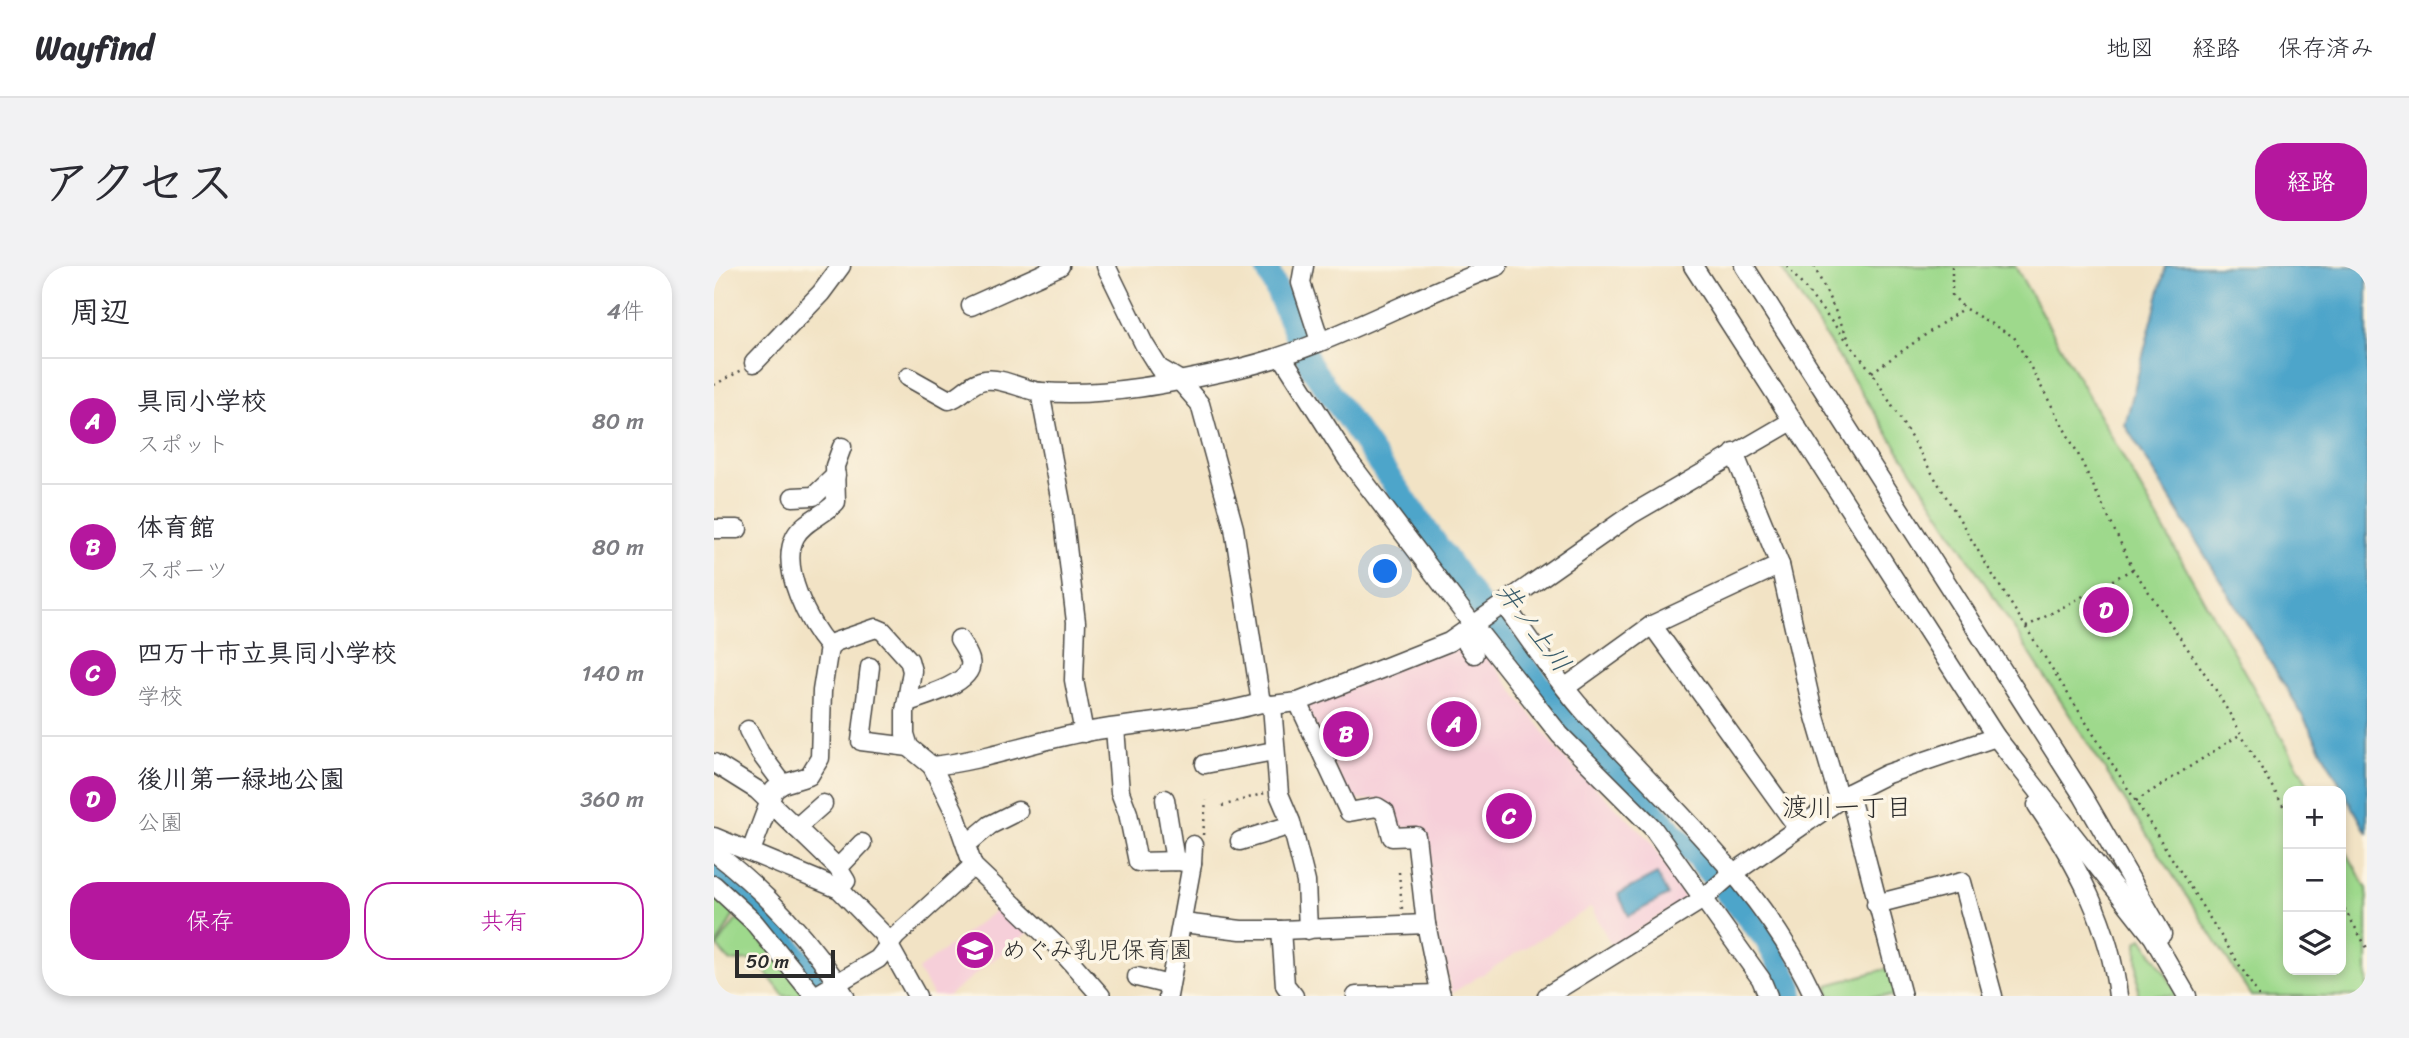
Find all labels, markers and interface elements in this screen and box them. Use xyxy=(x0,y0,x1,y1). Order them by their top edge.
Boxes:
text: Wayfind xyxy=(35,19,154,77)
text: 地図 xyxy=(2106,27,2154,69)
text: 経路 xyxy=(2192,27,2240,69)
text: 保存済み xyxy=(2278,27,2374,69)
text: アクセス xyxy=(42,139,235,226)
button: 経路 xyxy=(2255,143,2367,221)
text: 周辺 xyxy=(70,285,130,339)
text: 4件 xyxy=(607,291,644,332)
text: 具同小学校 xyxy=(137,378,267,424)
text: A xyxy=(85,401,101,442)
text: 80 m xyxy=(592,401,644,442)
text: スポット xyxy=(137,424,229,465)
text: 体育館 xyxy=(137,504,215,550)
text: B xyxy=(86,527,100,568)
text: 80 m xyxy=(592,527,644,568)
text: スポーツ xyxy=(137,550,229,591)
your location xyxy=(1368,554,1402,588)
water label: 井ノ上川 xyxy=(1484,572,1584,682)
pin: D xyxy=(2083,584,2129,636)
text: 四万十市立具同小学校 xyxy=(137,630,397,676)
text: C xyxy=(86,653,100,694)
text: 140 m xyxy=(582,653,644,694)
text: 学校 xyxy=(137,676,183,717)
pin: A xyxy=(1431,698,1477,750)
pin: B xyxy=(1323,708,1369,760)
text: 後川第一緑地公園 xyxy=(137,756,345,802)
text: D xyxy=(86,779,100,820)
text: 360 m xyxy=(580,779,644,820)
district label: 渡川一丁目 xyxy=(1782,784,1912,830)
map controls xyxy=(2283,786,2346,975)
button: + xyxy=(2283,786,2346,849)
pin: C xyxy=(1486,790,1532,842)
text: 公園 xyxy=(137,802,183,843)
button: − xyxy=(2283,849,2346,912)
button: 保存 xyxy=(70,882,350,960)
button: 共有 xyxy=(364,882,644,960)
button: layers xyxy=(2283,912,2346,975)
school or university icon: めぐみ乳児保育園 xyxy=(954,929,996,971)
place label: めぐみ乳児保育園 xyxy=(1002,929,1193,971)
text: 50 m xyxy=(746,945,789,978)
scale bar xyxy=(735,947,835,979)

